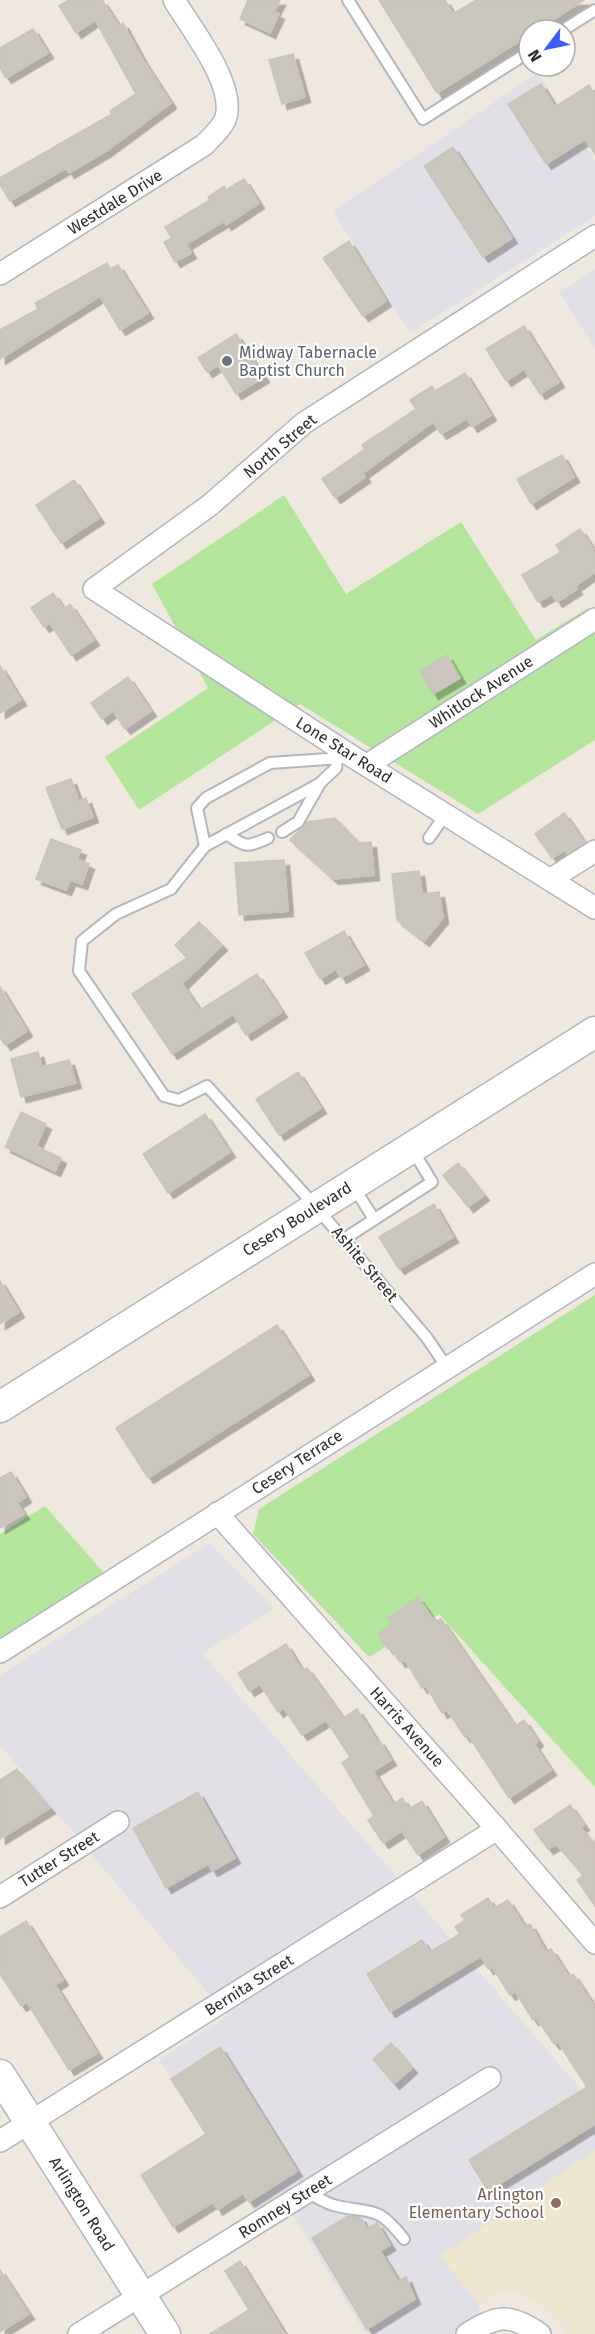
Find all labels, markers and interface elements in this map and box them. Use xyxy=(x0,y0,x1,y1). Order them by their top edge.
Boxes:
north arrow xyxy=(517,18,577,78)
text: N xyxy=(524,46,546,65)
street label: Westdale Drive xyxy=(64,165,166,239)
place label: Midway Tabernacle Baptist Church xyxy=(239,343,377,380)
marker: Midway Tabernacle Baptist Church xyxy=(220,354,234,368)
street label: North Street xyxy=(240,410,320,482)
street label: Whitlock Avenue xyxy=(426,651,536,733)
street label: Lone Star Road xyxy=(292,713,396,787)
street label: Cesery Boulevard xyxy=(239,1178,355,1260)
street label: Ashite Street xyxy=(328,1222,402,1306)
street label: Cesery Terrace xyxy=(248,1426,346,1498)
street label: Harris Avenue xyxy=(366,1683,448,1771)
street label: Tutter Street xyxy=(15,1827,103,1891)
street label: Bernita Street xyxy=(201,1950,297,2020)
street label: Arlington Road xyxy=(45,2153,119,2255)
street label: Romney Street xyxy=(235,2170,335,2242)
place label: Arlington Elementary School xyxy=(409,2185,544,2222)
marker: Arlington Elementary School xyxy=(549,2196,563,2210)

